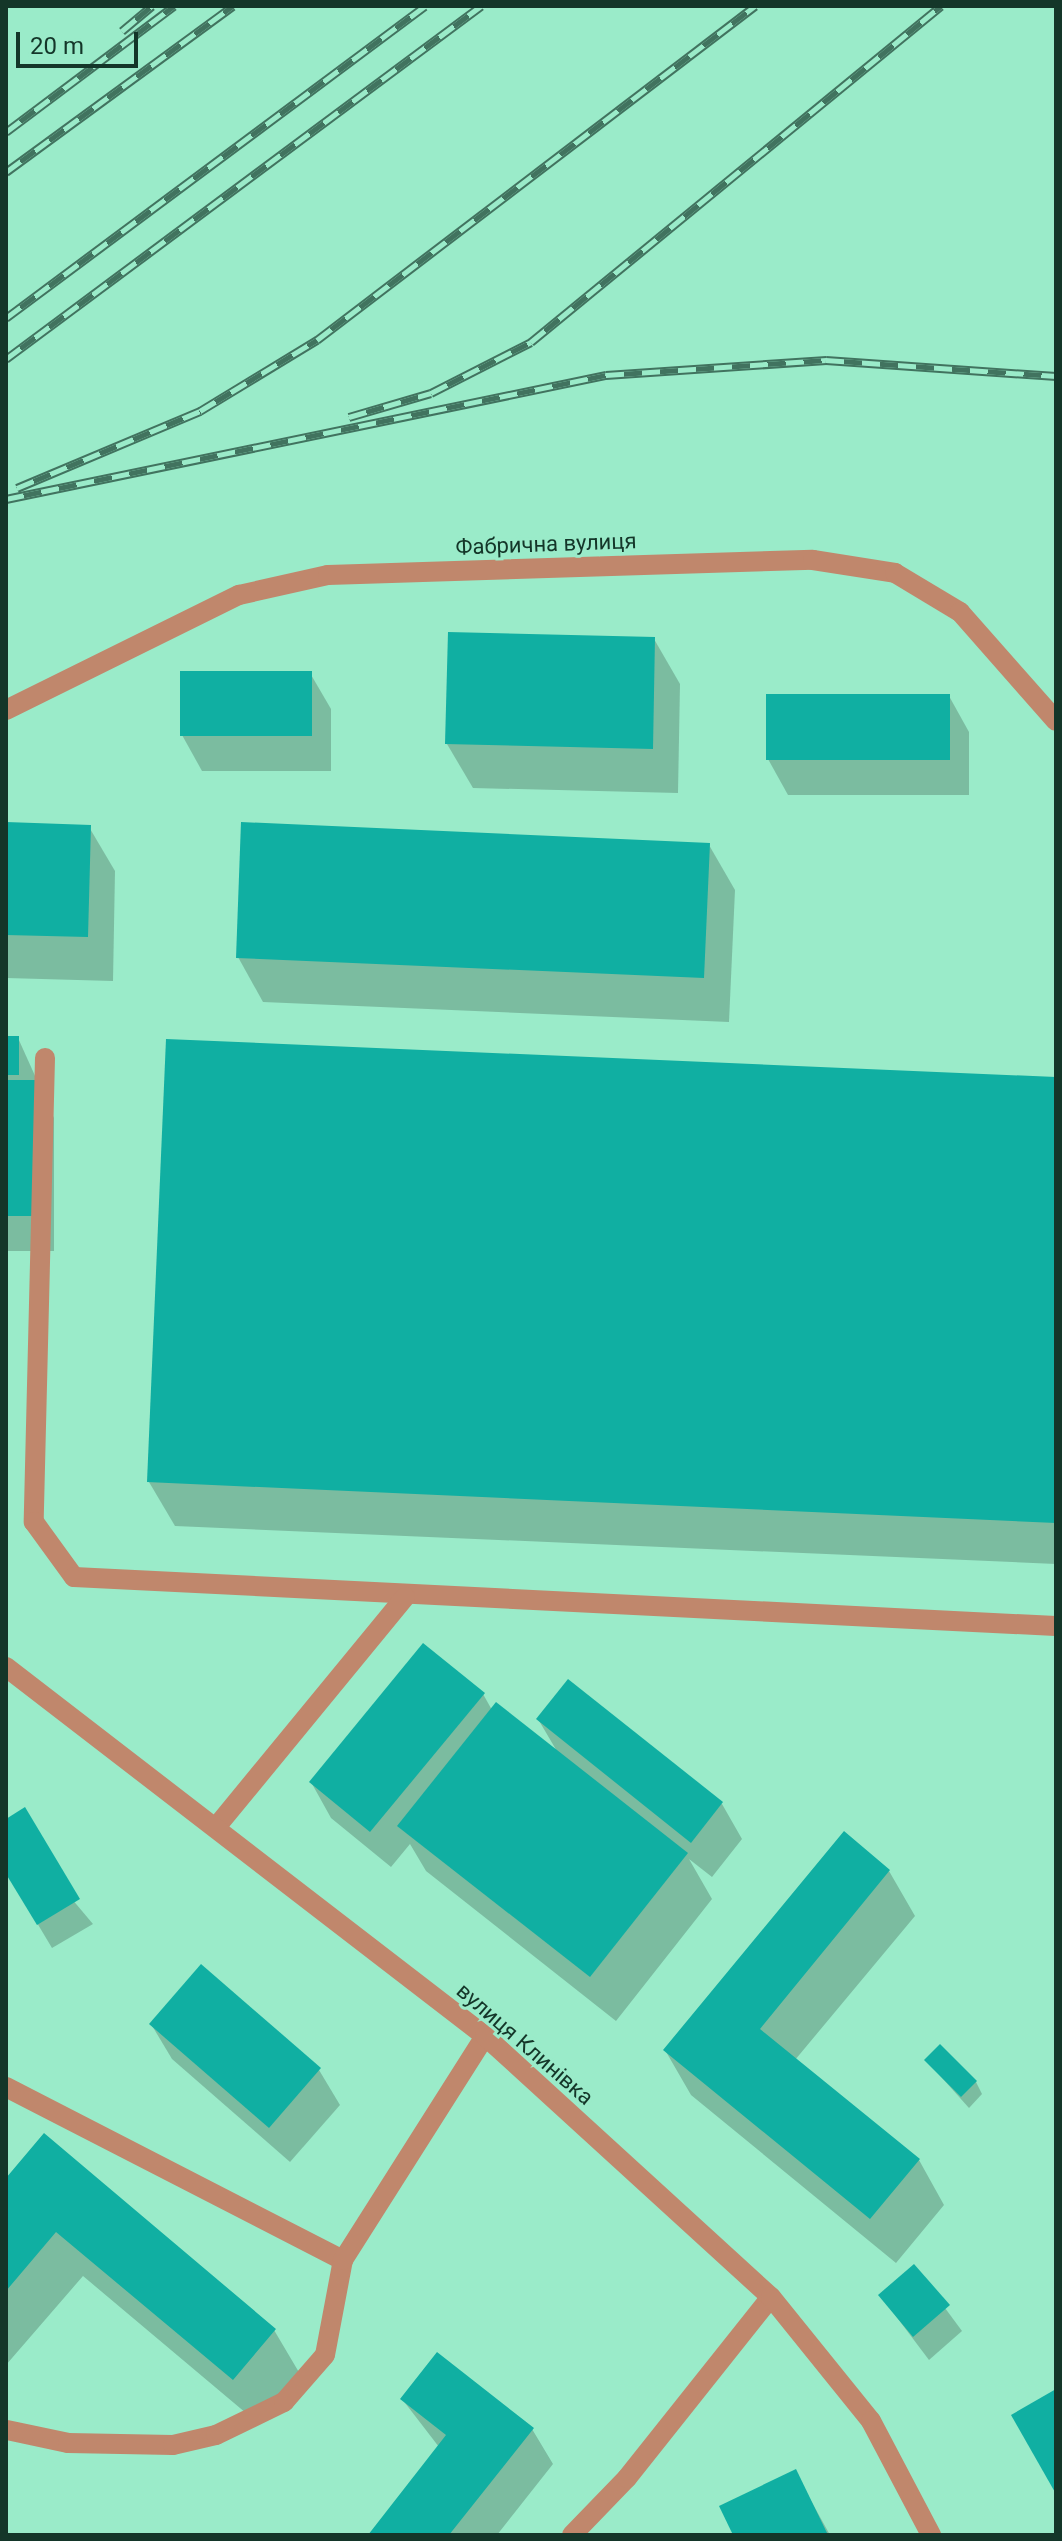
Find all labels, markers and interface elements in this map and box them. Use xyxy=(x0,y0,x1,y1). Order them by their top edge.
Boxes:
scale bar xyxy=(20,16,142,66)
text: 20 m xyxy=(30,32,84,60)
street label: Фабрична вулиця xyxy=(455,528,637,560)
street label: вулиця Клинівка xyxy=(451,1977,599,2111)

